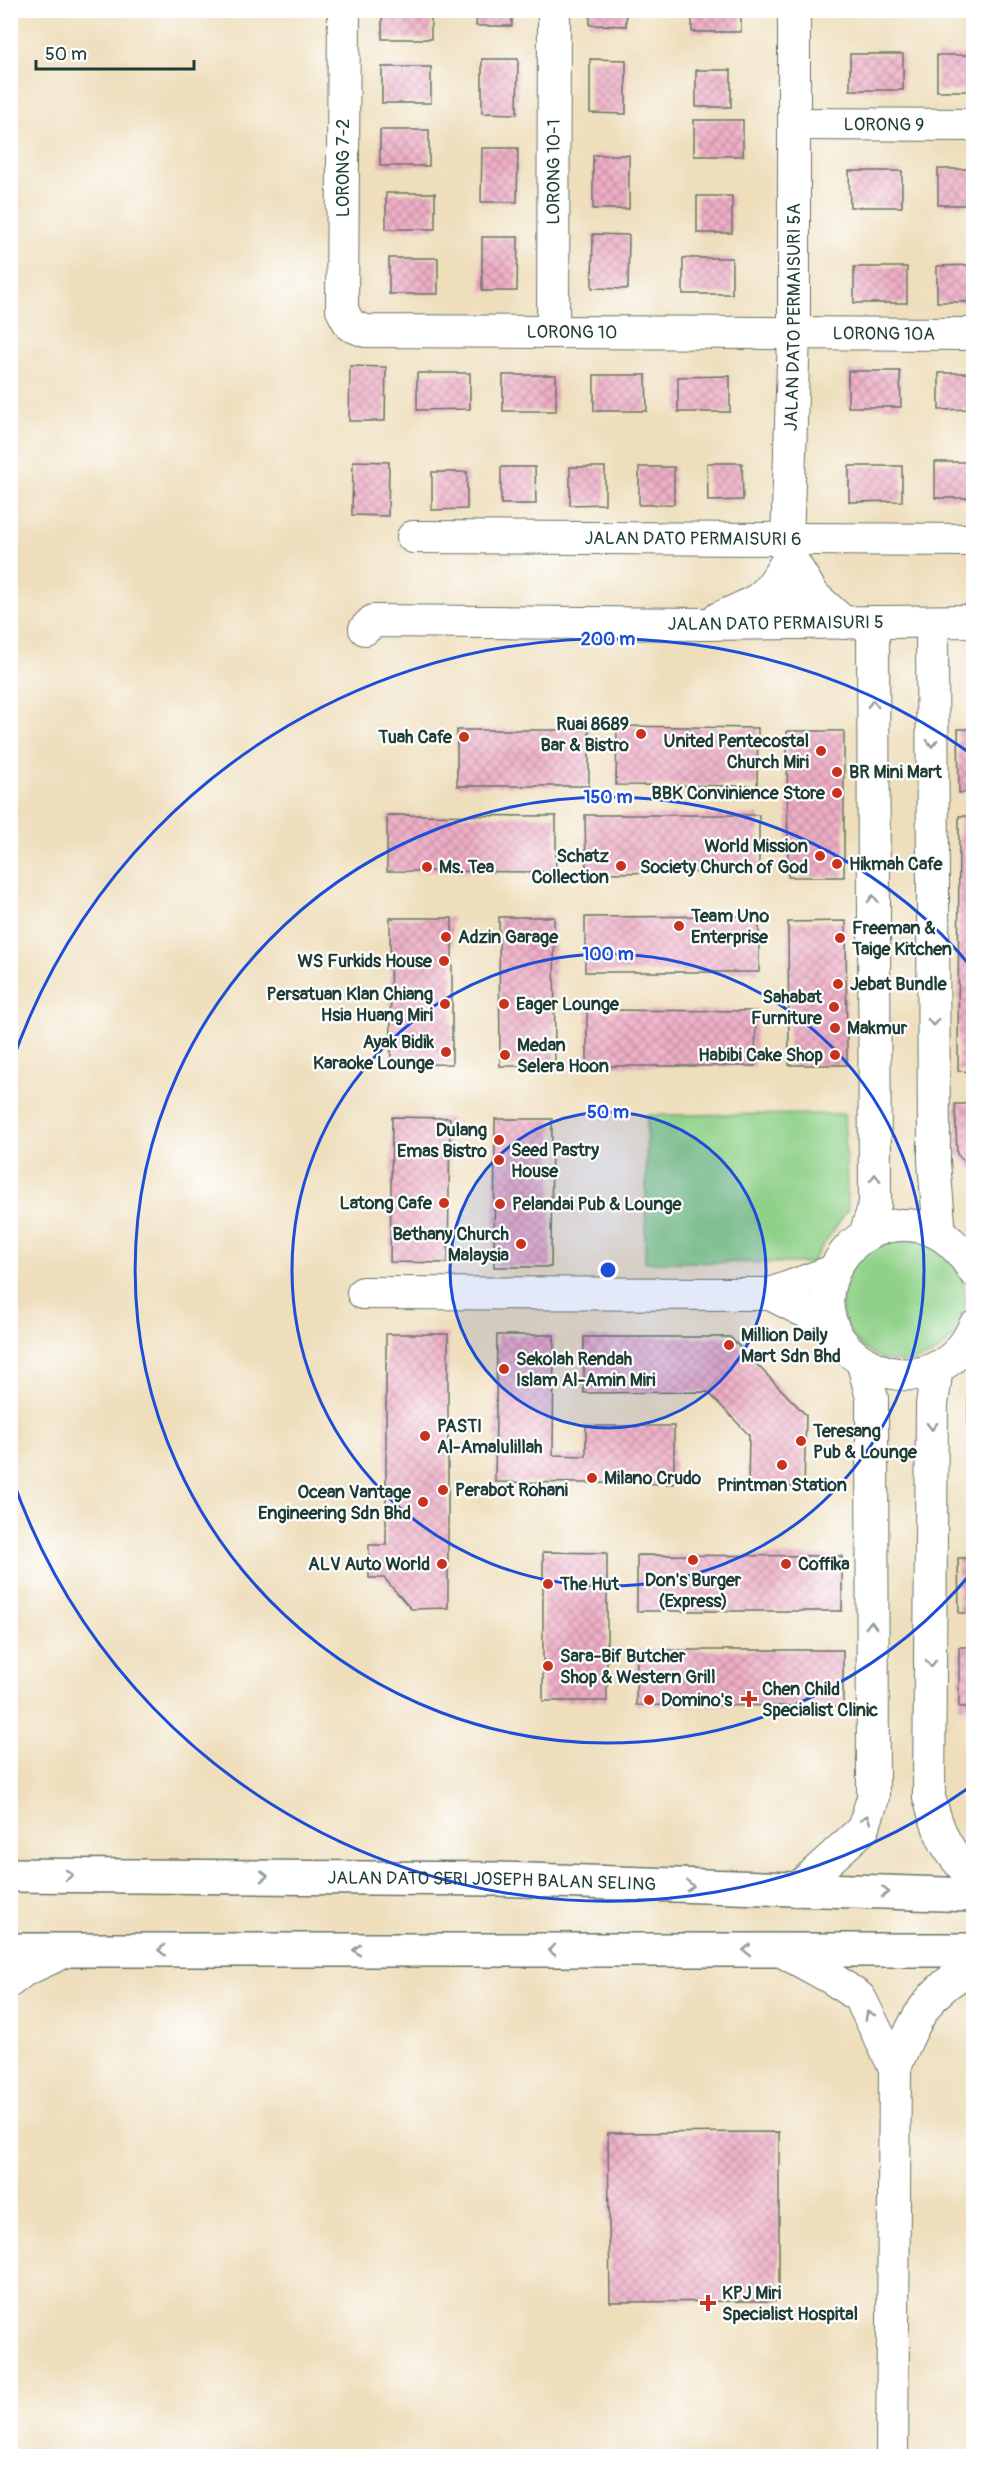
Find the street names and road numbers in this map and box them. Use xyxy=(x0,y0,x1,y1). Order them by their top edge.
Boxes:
street label: LORONG 9 xyxy=(844,113,924,137)
street label: LORONG 7-2 xyxy=(332,119,355,217)
street label: LORONG 10-1 xyxy=(542,119,566,225)
street label: JALAN DATO PERMAISURI 5A xyxy=(780,203,806,431)
street label: LORONG 10 xyxy=(526,321,617,344)
street label: LORONG 10A xyxy=(833,322,935,346)
street label: JALAN DATO PERMAISURI 6 xyxy=(584,527,802,551)
street label: JALAN DATO PERMAISURI 5 xyxy=(667,611,884,636)
street label: JALAN DATO SERI JOSEPH BALAN SELING xyxy=(328,1867,657,1896)

